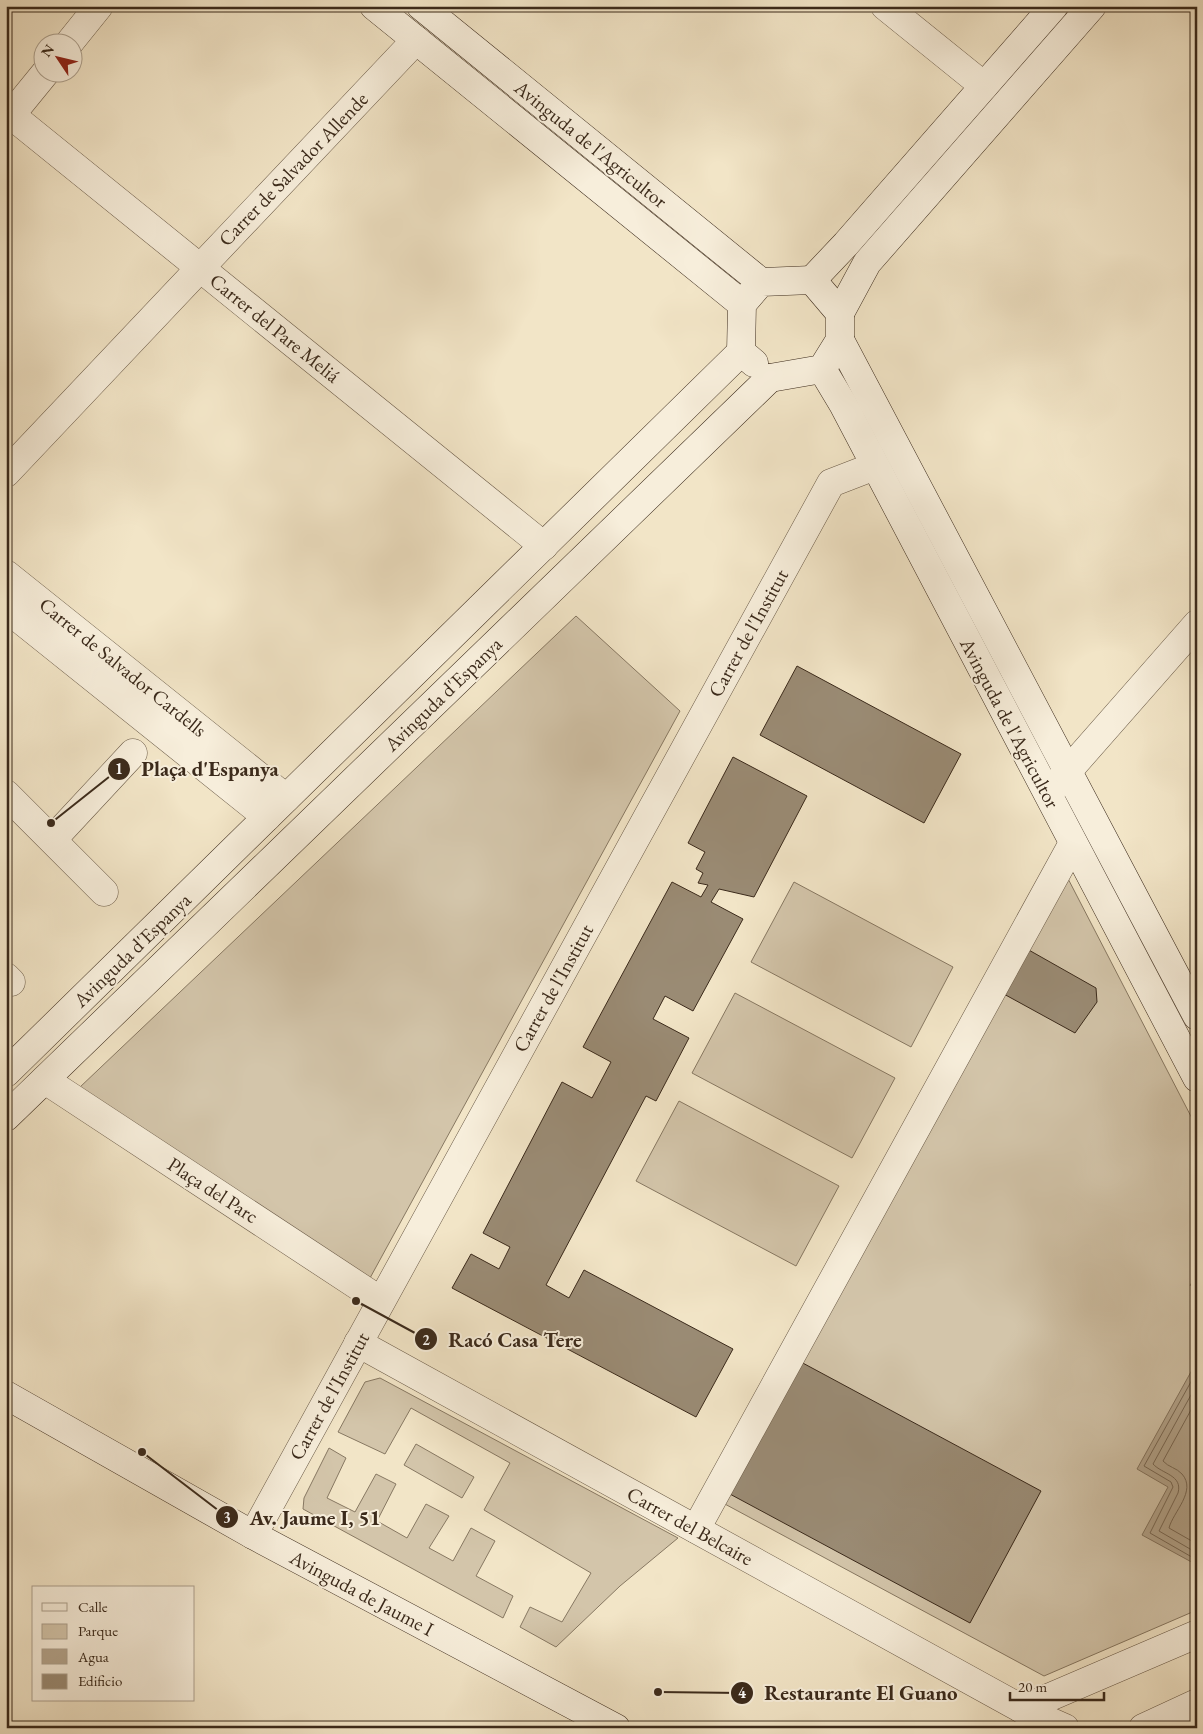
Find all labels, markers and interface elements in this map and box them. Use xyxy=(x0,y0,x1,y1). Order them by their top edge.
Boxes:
north arrow xyxy=(32,32,82,82)
text: N xyxy=(37,40,58,60)
street label: Avinguda de l'Agricultor xyxy=(509,74,673,214)
street label: Carrer de Salvador Allende xyxy=(212,86,374,252)
street label: Carrer del Pare Meliá xyxy=(205,267,345,389)
street label: Carrer de l'Institut xyxy=(702,564,794,702)
street label: Carrer de Salvador Cardells xyxy=(34,591,212,743)
street label: Avinguda d'Espanya xyxy=(378,631,507,758)
street label: Avinguda de l'Agricultor xyxy=(954,632,1066,813)
callout: Plaça d'Espanya xyxy=(106,751,289,787)
text: Plaça d'Espanya xyxy=(141,755,280,782)
text: 1 xyxy=(115,759,123,778)
street label: Avinguda d'Espanya xyxy=(67,887,196,1014)
street label: Carrer de l'Institut xyxy=(507,919,599,1057)
street label: Plaça del Parc xyxy=(163,1151,263,1229)
callout: Racó Casa Tere xyxy=(414,1321,592,1357)
text: Racó Casa Tere xyxy=(448,1326,582,1353)
street label: Carrer de l'Institut xyxy=(283,1327,375,1465)
text: 2 xyxy=(422,1330,430,1349)
street label: Carrer del Belcaire xyxy=(622,1481,758,1571)
callout: Av. Jaume I, 51 xyxy=(214,1499,390,1535)
text: Av. Jaume I, 51 xyxy=(248,1504,381,1531)
text: 3 xyxy=(223,1508,231,1527)
street label: Avinguda de Jaume I xyxy=(285,1544,439,1642)
legend xyxy=(32,1586,195,1702)
text: Calle xyxy=(78,1597,108,1616)
text: Parque xyxy=(78,1621,118,1640)
text: Agua xyxy=(77,1647,109,1666)
scale bar xyxy=(1010,1669,1104,1701)
text: Edificio xyxy=(78,1671,122,1690)
callout: Restaurante El Guano xyxy=(730,1675,968,1711)
text: 20 m xyxy=(1018,1677,1047,1696)
text: Restaurante El Guano xyxy=(764,1679,958,1706)
text: 4 xyxy=(738,1683,747,1702)

